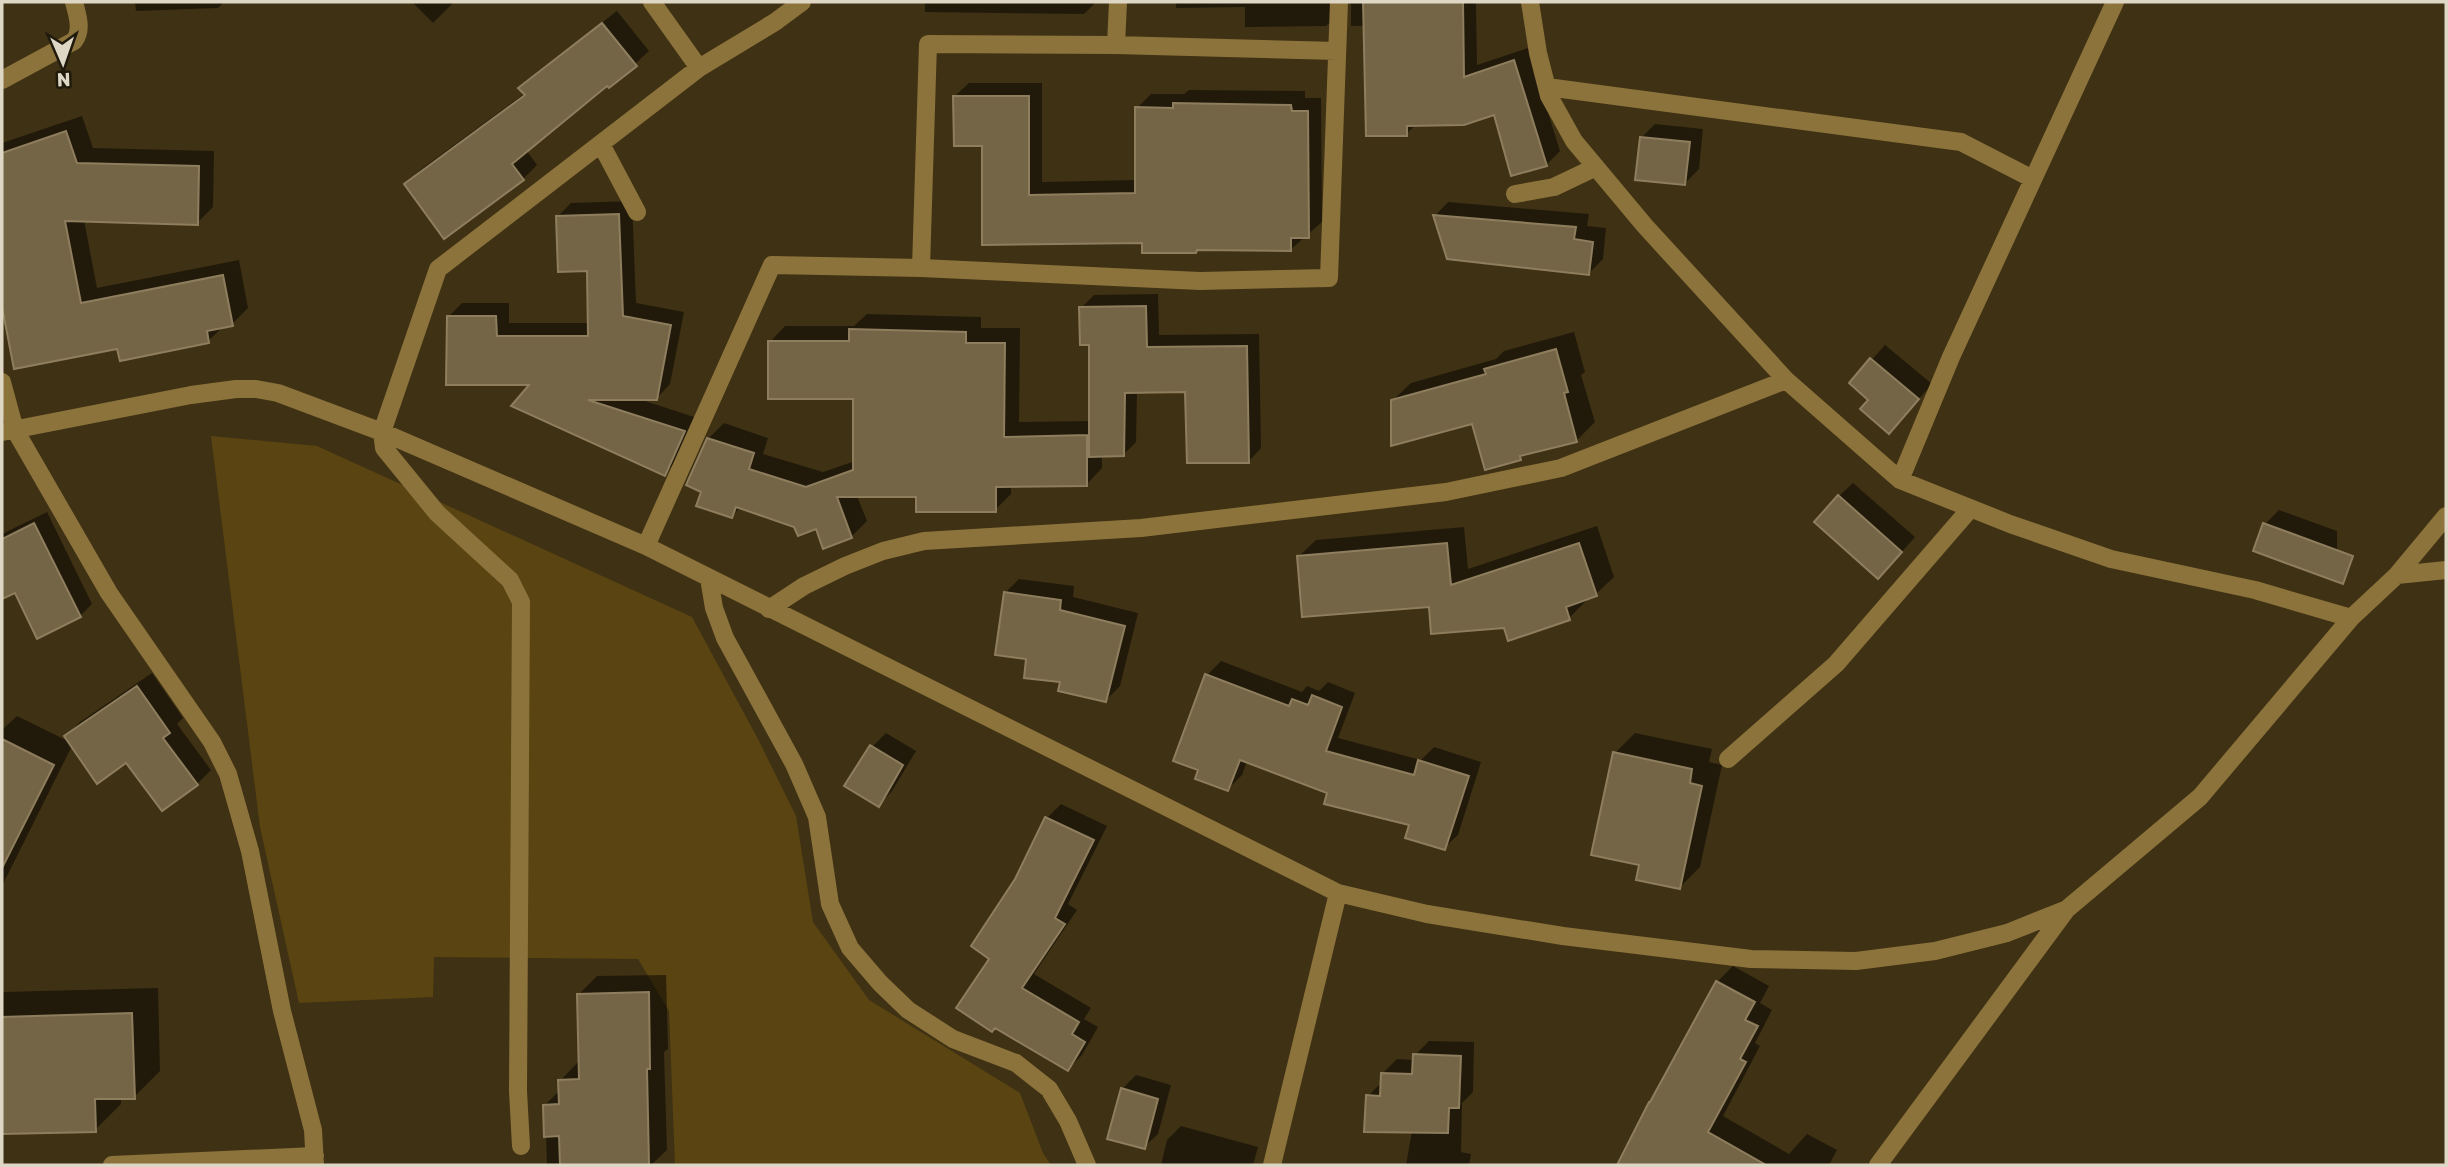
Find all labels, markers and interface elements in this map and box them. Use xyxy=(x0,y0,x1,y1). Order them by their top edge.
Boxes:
north arrow xyxy=(28,28,98,98)
text: N xyxy=(56,68,71,91)

